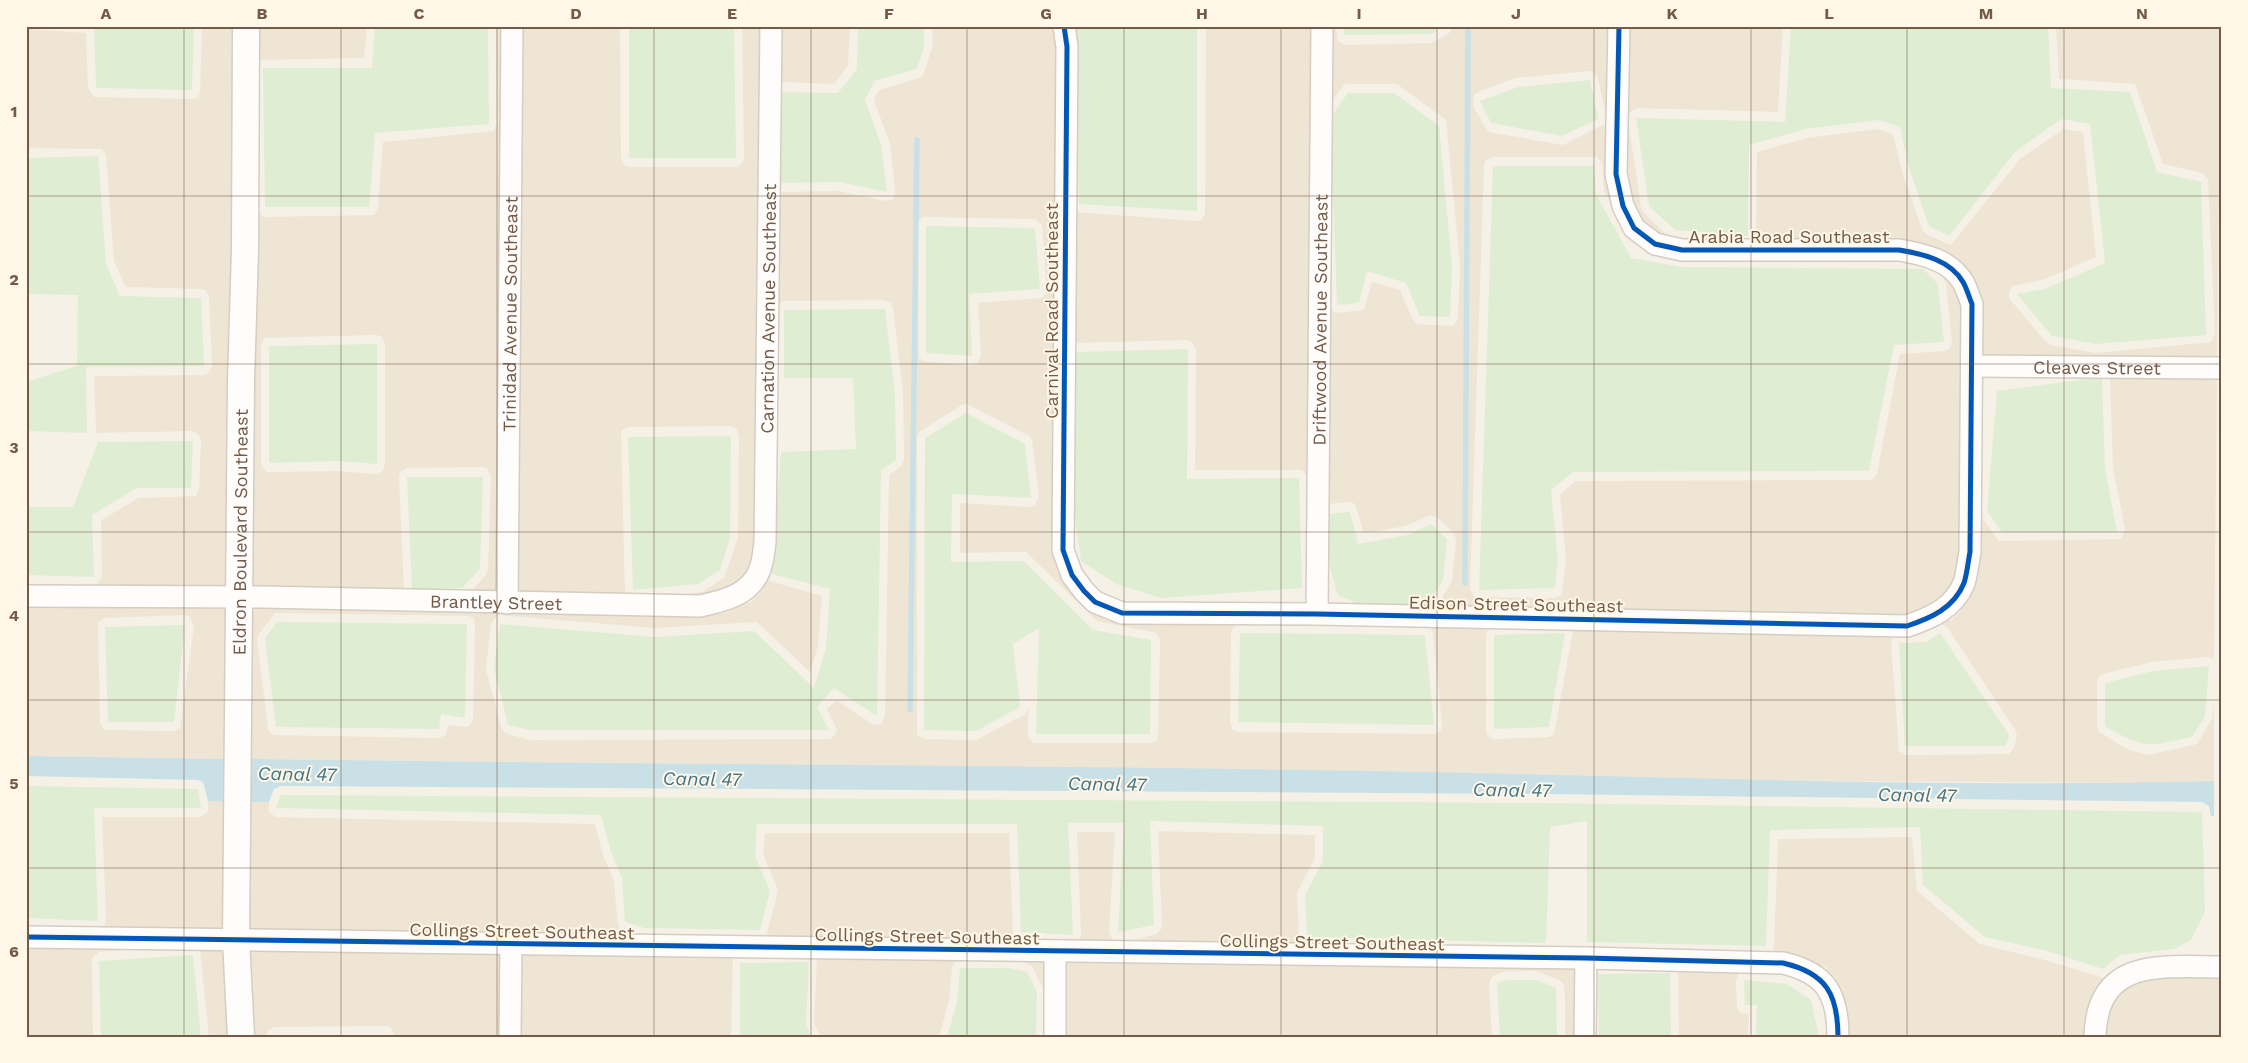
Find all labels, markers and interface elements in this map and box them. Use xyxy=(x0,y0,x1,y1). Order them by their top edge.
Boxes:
text: A xyxy=(101,4,112,23)
text: B xyxy=(257,4,268,23)
text: C xyxy=(414,4,425,23)
text: D xyxy=(570,4,582,23)
text: E xyxy=(727,4,737,23)
text: F xyxy=(884,4,894,23)
text: G xyxy=(1040,4,1052,23)
text: H xyxy=(1196,4,1208,23)
text: I xyxy=(1356,4,1362,23)
text: J xyxy=(1511,4,1521,23)
text: K xyxy=(1666,4,1678,23)
text: L xyxy=(1824,4,1834,23)
text: M xyxy=(1979,4,1993,23)
text: N xyxy=(2136,4,2148,23)
text: 1 xyxy=(11,102,17,121)
street label: Carnation Avenue Southeast xyxy=(756,183,780,434)
street label: Driftwood Avenue Southeast xyxy=(1308,194,1331,446)
street label: Trinidad Avenue Southeast xyxy=(498,196,521,432)
street label: Carnival Road Southeast xyxy=(1041,203,1062,419)
street label: Arabia Road Southeast xyxy=(1689,226,1890,247)
text: 2 xyxy=(9,270,19,289)
street label: Cleaves Street xyxy=(2033,356,2161,378)
street label: Eldron Boulevard Southeast xyxy=(228,408,251,655)
text: 3 xyxy=(9,438,19,457)
street label: Brantley Street xyxy=(430,590,563,614)
street label: Edison Street Southeast xyxy=(1408,592,1624,616)
text: 4 xyxy=(9,606,19,625)
water label: Canal 47 xyxy=(257,762,338,786)
water label: Canal 47 xyxy=(662,767,743,791)
water label: Canal 47 xyxy=(1067,772,1148,796)
text: 5 xyxy=(9,774,19,793)
water label: Canal 47 xyxy=(1472,778,1553,802)
water label: Canal 47 xyxy=(1877,783,1958,807)
street label: Collings Street Southeast xyxy=(409,919,635,943)
street label: Collings Street Southeast xyxy=(814,924,1040,948)
street label: Collings Street Southeast xyxy=(1219,930,1445,954)
text: 6 xyxy=(9,942,19,961)

